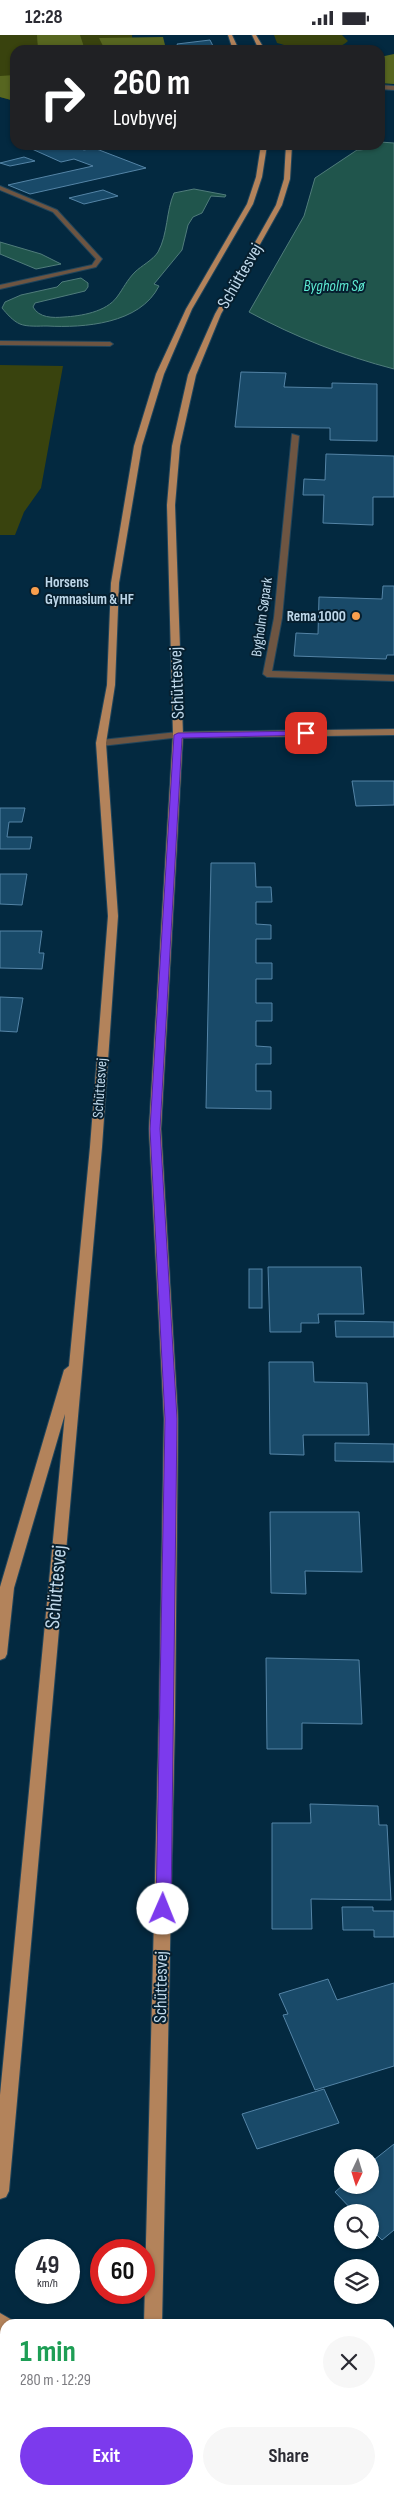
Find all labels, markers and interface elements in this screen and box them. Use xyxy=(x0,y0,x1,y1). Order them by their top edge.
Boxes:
text: 12:28 xyxy=(25,6,63,29)
text: 260 m xyxy=(113,62,190,105)
icon: right xyxy=(30,65,95,130)
text: Lovbyvej xyxy=(113,105,177,132)
street label: Schüttesvej xyxy=(213,240,267,312)
water label: Bygholm Sø xyxy=(303,277,366,296)
place label: Horsens Gymnasium & HF xyxy=(45,573,134,609)
street label: Bygholm Søpark xyxy=(247,576,277,658)
marker: Horsens Gymnasium & HF xyxy=(29,585,41,597)
place label: Rema 1000 xyxy=(287,607,346,626)
marker: Rema 1000 xyxy=(350,610,362,622)
street label: Schüttesvej xyxy=(165,647,189,719)
pin xyxy=(285,712,327,754)
icon: arrive xyxy=(292,719,320,747)
street label: Schüttesvej xyxy=(88,1057,112,1119)
street label: Schüttesvej xyxy=(40,1544,72,1630)
position arrow xyxy=(136,1882,188,1934)
street label: Schüttesvej xyxy=(150,1951,172,2023)
north arrow xyxy=(334,2149,379,2194)
map controls xyxy=(334,2149,379,2304)
button: search xyxy=(334,2204,379,2249)
speed limit sign: 60 xyxy=(90,2239,155,2304)
text: 49 xyxy=(36,2250,59,2281)
button: layers xyxy=(334,2259,379,2304)
text: km/h xyxy=(37,2276,58,2291)
text: 1 min xyxy=(20,2334,76,2370)
button: close xyxy=(323,2336,375,2388)
text: 280 m · 12:29 xyxy=(20,2371,91,2390)
button: Exit xyxy=(20,2427,193,2485)
button: Share xyxy=(203,2427,375,2485)

